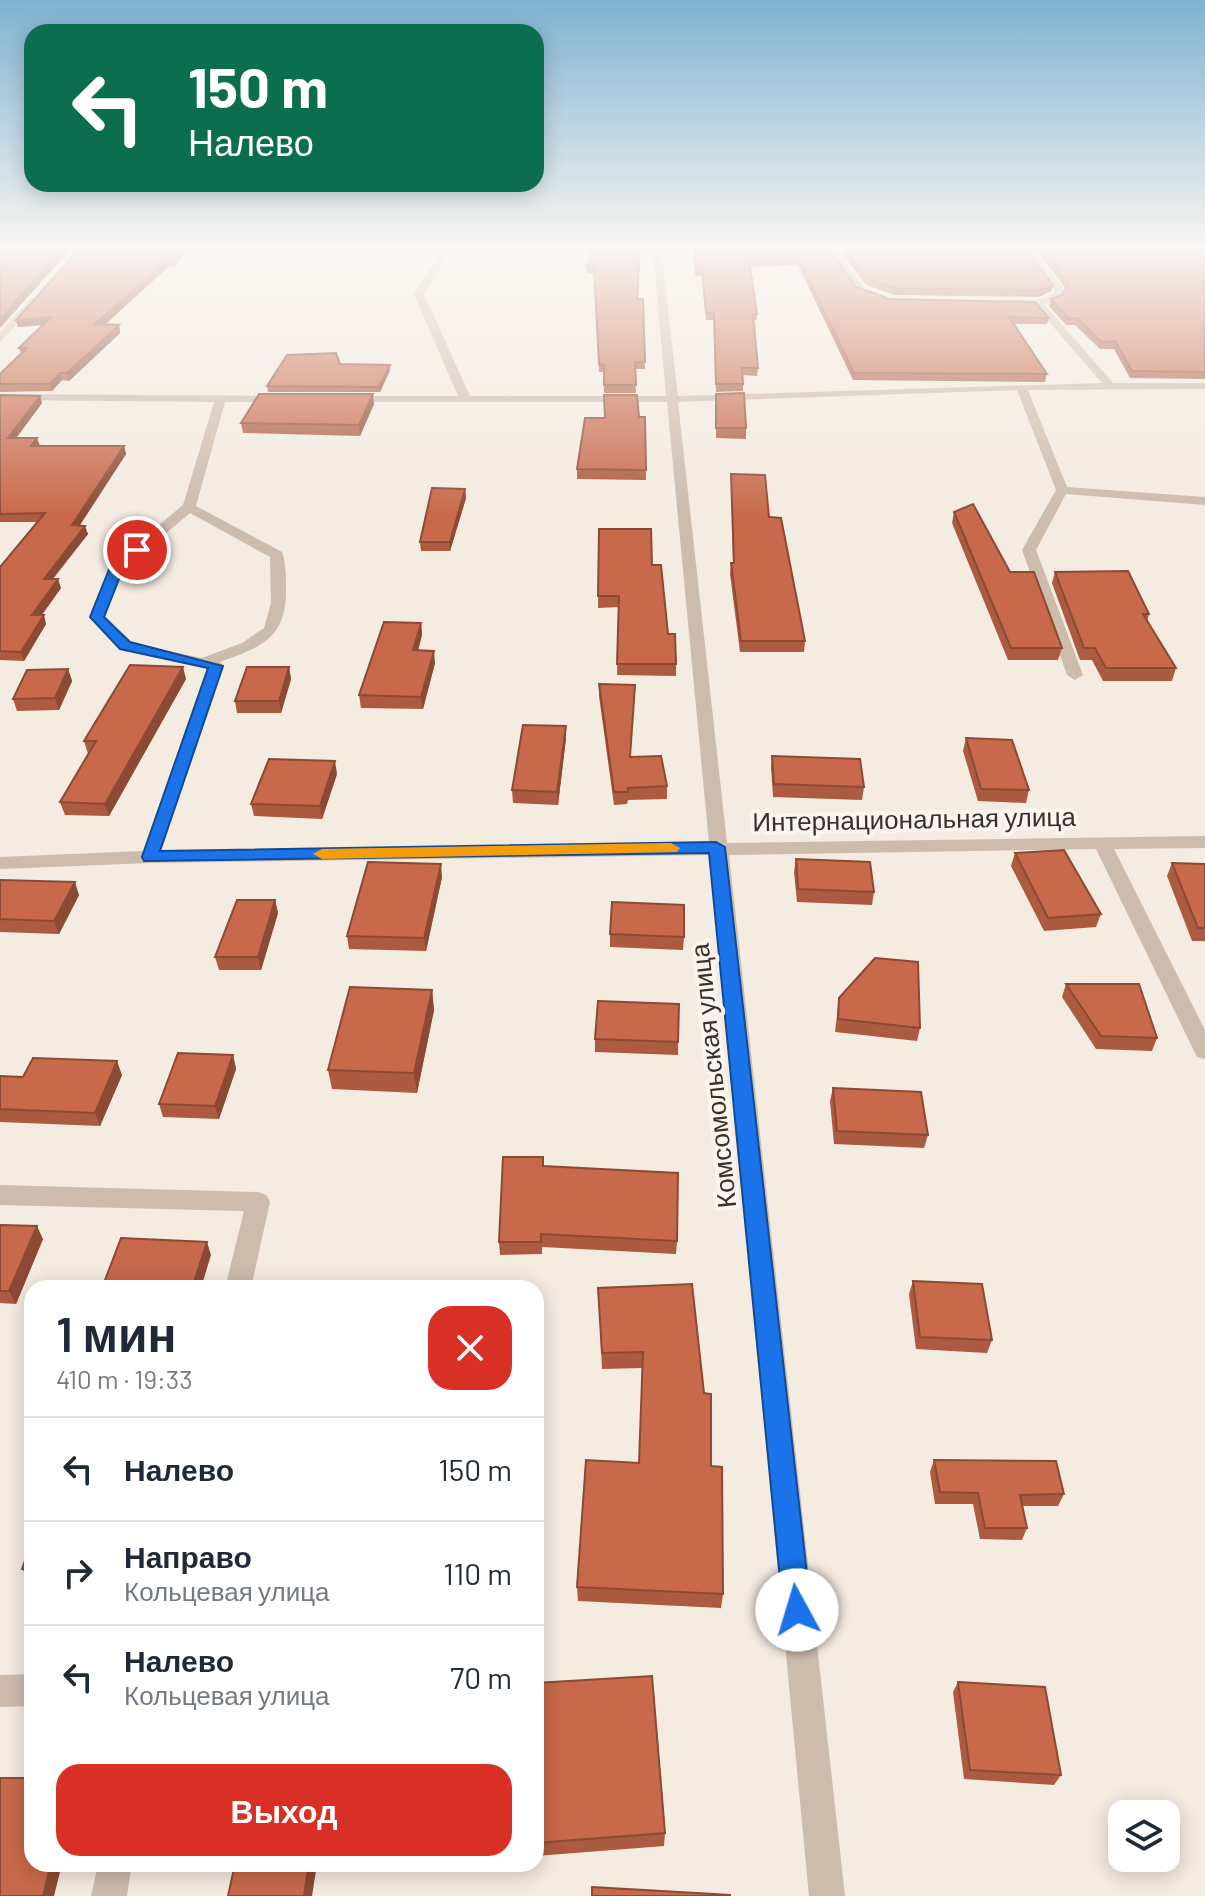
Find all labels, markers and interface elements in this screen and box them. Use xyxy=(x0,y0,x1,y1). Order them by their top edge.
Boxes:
text: 150 m xyxy=(188,52,328,119)
icon: left xyxy=(56,56,160,160)
text: Налево xyxy=(188,120,314,163)
pin xyxy=(103,516,171,584)
icon: arrive xyxy=(115,528,159,572)
street label: Интернациональная улица xyxy=(752,800,1076,836)
street label: Комсомольская улица xyxy=(683,942,741,1210)
text: 1 мин xyxy=(56,1304,177,1362)
button: close xyxy=(428,1306,512,1390)
text: 410 m · 19:33 xyxy=(56,1363,193,1394)
icon: left xyxy=(56,1447,100,1491)
text: Налево xyxy=(124,1451,234,1487)
text: 150 m xyxy=(438,1451,512,1487)
text: Направо xyxy=(124,1538,252,1574)
icon: right xyxy=(56,1551,100,1595)
text: 110 m xyxy=(443,1555,512,1591)
position arrow xyxy=(755,1568,839,1652)
text: Кольцевая улица xyxy=(124,1575,330,1606)
text: Налево xyxy=(124,1642,234,1678)
icon: left xyxy=(56,1655,100,1699)
text: 70 m xyxy=(450,1659,512,1695)
text: Кольцевая улица xyxy=(124,1679,330,1710)
button: Выход xyxy=(56,1764,512,1856)
map controls xyxy=(1108,1800,1180,1872)
button: layers xyxy=(1108,1800,1180,1872)

